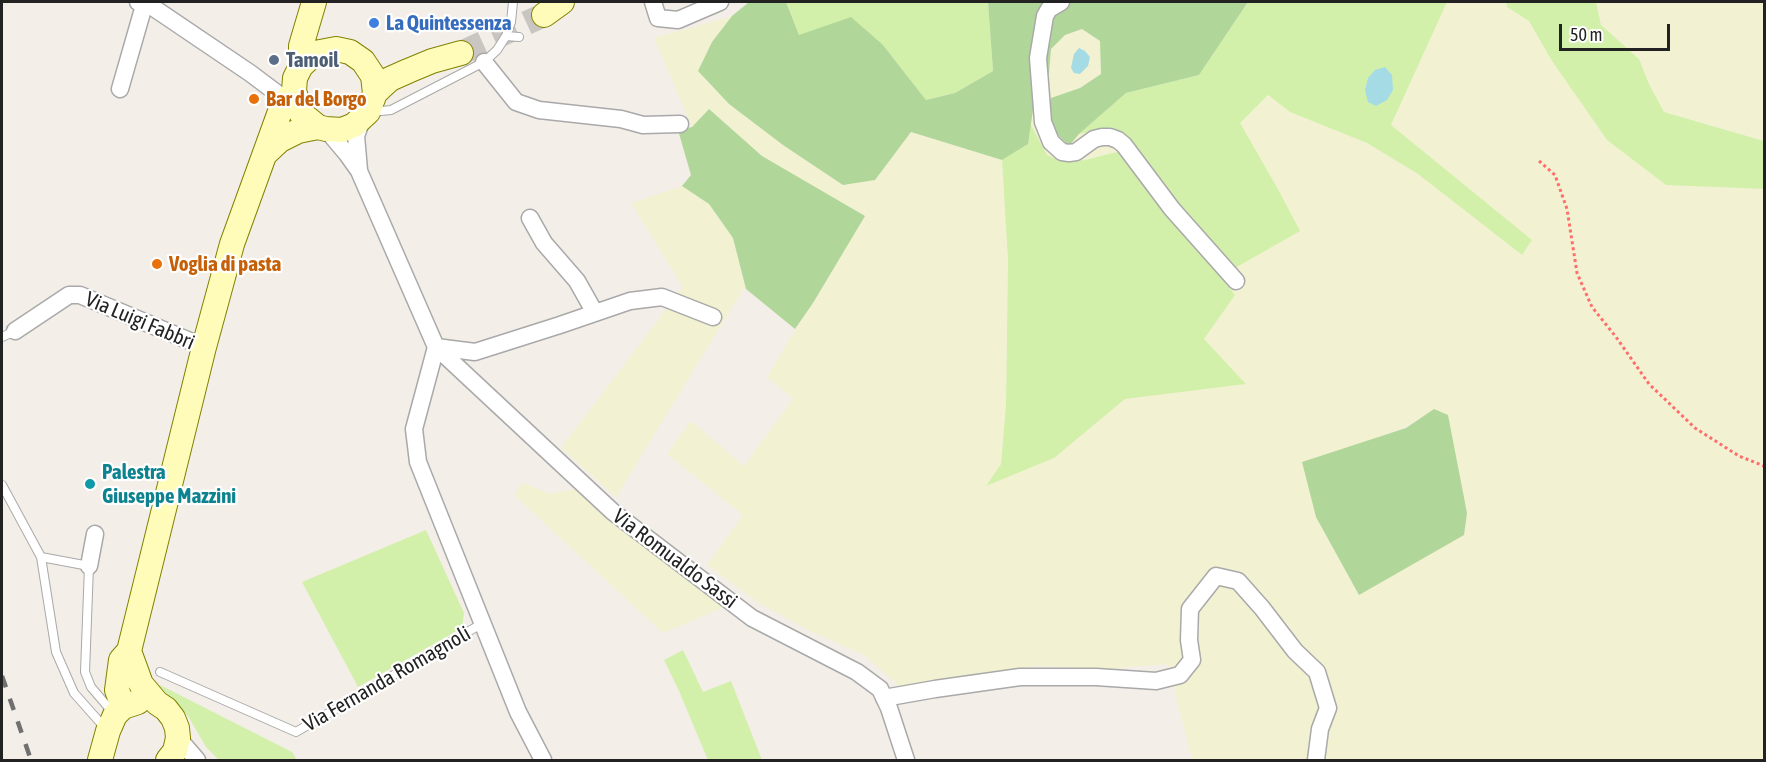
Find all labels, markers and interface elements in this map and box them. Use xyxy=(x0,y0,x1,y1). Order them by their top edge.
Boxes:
place label: La Quintessenza xyxy=(386,10,511,36)
scale bar xyxy=(1562,12,1673,50)
marker: La Quintessenza xyxy=(367,16,381,30)
text: 50 m xyxy=(1570,24,1602,45)
place label: Tamoil xyxy=(286,47,339,73)
marker: Tamoil xyxy=(267,53,281,67)
place label: Bar del Borgo xyxy=(266,86,367,112)
marker: Bar del Borgo xyxy=(247,92,261,106)
place label: Voglia di pasta xyxy=(169,251,281,277)
marker: Voglia di pasta xyxy=(150,257,164,271)
street label: Via Luigi Fabbri xyxy=(82,287,198,355)
place label: Palestra Giuseppe Mazzini xyxy=(102,459,236,509)
marker: Palestra Giuseppe Mazzini xyxy=(83,477,97,491)
street label: Via Romualdo Sassi xyxy=(608,504,742,614)
street label: Via Fernanda Romagnoli xyxy=(299,621,475,737)

